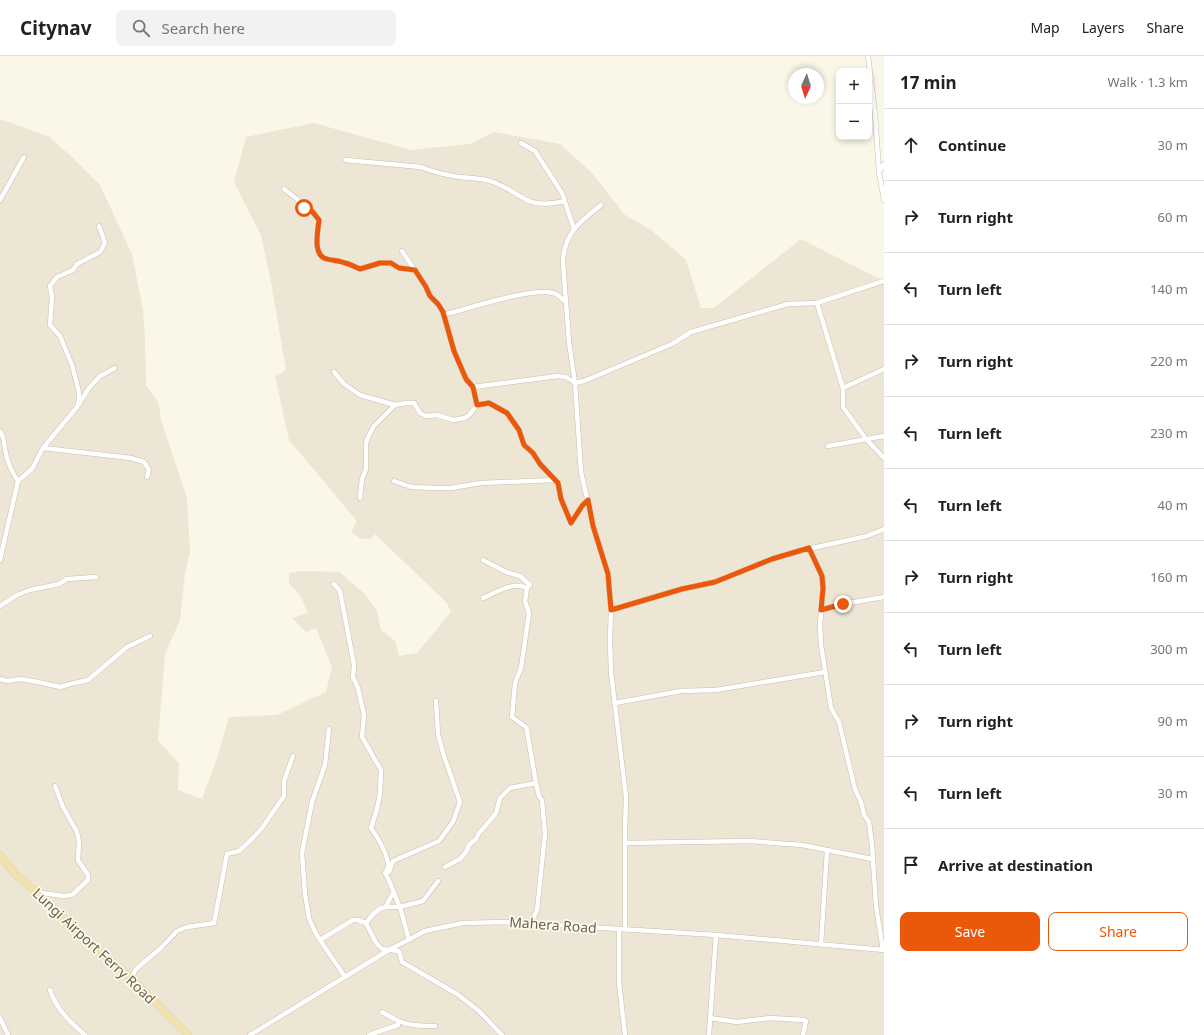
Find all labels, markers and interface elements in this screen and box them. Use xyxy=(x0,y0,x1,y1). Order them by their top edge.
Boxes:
search box xyxy=(116,10,396,46)
text: Citynav xyxy=(20,15,92,41)
icon: search xyxy=(130,17,152,39)
text: Search here xyxy=(162,18,245,38)
text: Map xyxy=(1031,18,1060,37)
text: Layers xyxy=(1082,18,1124,37)
text: Share xyxy=(1146,18,1184,37)
north arrow xyxy=(788,68,824,104)
map controls xyxy=(836,68,872,140)
button: + xyxy=(836,68,872,104)
text: 17 min xyxy=(900,71,957,94)
text: Walk · 1.3 km xyxy=(1108,73,1188,91)
button: − xyxy=(836,104,872,140)
icon: ahead xyxy=(900,134,922,156)
text: Continue xyxy=(938,135,1006,155)
text: 30 m xyxy=(1158,136,1188,154)
route start xyxy=(295,199,313,217)
icon: right xyxy=(900,206,922,228)
text: Turn right xyxy=(938,207,1013,227)
text: 60 m xyxy=(1158,208,1188,226)
icon: left xyxy=(900,278,922,300)
text: Turn left xyxy=(938,279,1002,299)
text: 140 m xyxy=(1150,280,1188,298)
icon: right xyxy=(900,350,922,372)
text: Turn right xyxy=(938,351,1013,371)
text: 220 m xyxy=(1150,352,1188,370)
icon: left xyxy=(900,422,922,444)
text: Turn left xyxy=(938,423,1002,443)
text: 230 m xyxy=(1150,424,1188,442)
icon: left xyxy=(900,494,922,516)
text: Turn left xyxy=(938,495,1002,515)
text: 40 m xyxy=(1158,496,1188,514)
icon: right xyxy=(900,566,922,588)
text: Turn right xyxy=(938,567,1013,587)
text: 160 m xyxy=(1150,568,1188,586)
route end xyxy=(834,595,852,613)
icon: left xyxy=(900,638,922,660)
text: Turn left xyxy=(938,639,1002,659)
text: 300 m xyxy=(1150,640,1188,658)
icon: right xyxy=(900,710,922,732)
text: Turn right xyxy=(938,711,1013,731)
text: 90 m xyxy=(1158,712,1188,730)
icon: left xyxy=(900,782,922,804)
text: Turn left xyxy=(938,783,1002,803)
text: 30 m xyxy=(1158,784,1188,802)
icon: arrive xyxy=(900,854,922,876)
text: Arrive at destination xyxy=(938,855,1093,875)
street label: Lungi Airport Ferry Road xyxy=(29,884,160,1008)
street label: Mahera Road xyxy=(509,912,597,937)
button: Save xyxy=(900,912,1040,951)
button: Share xyxy=(1048,912,1188,951)

